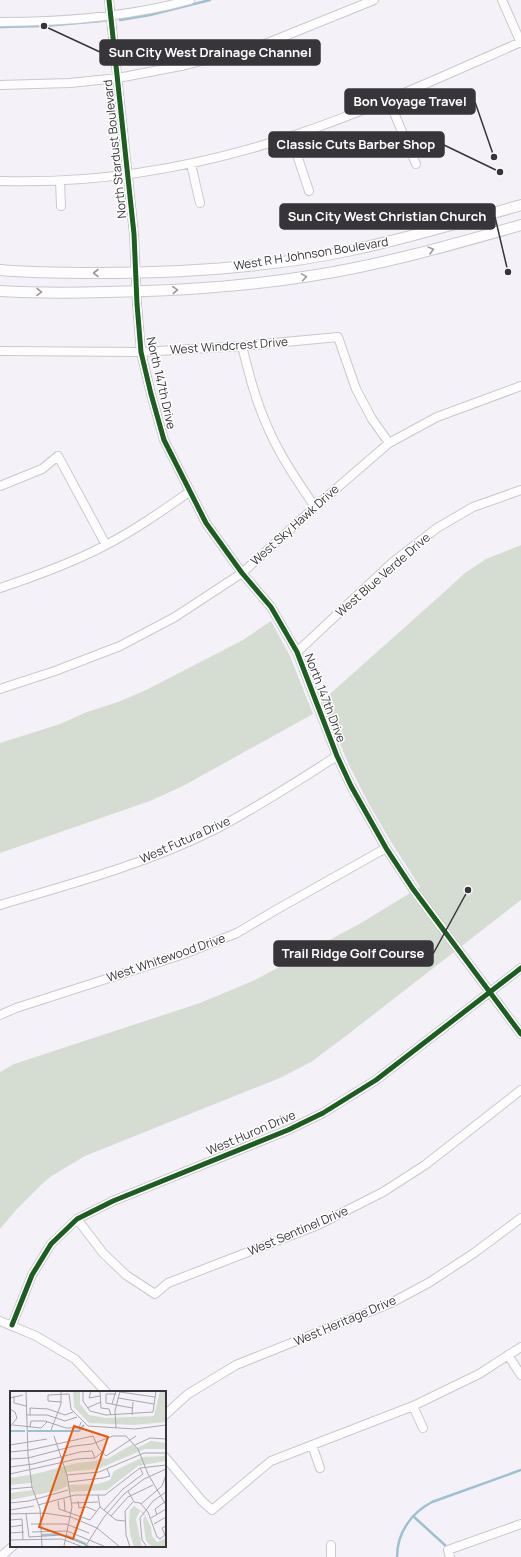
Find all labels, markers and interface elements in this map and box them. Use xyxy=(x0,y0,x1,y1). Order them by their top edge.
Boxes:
callout: Sun City West Drainage Channel xyxy=(100,40,320,65)
text: Sun City West Drainage Channel xyxy=(108,43,312,61)
street label: North Stardust Boulevard xyxy=(99,79,130,219)
callout: Bon Voyage Travel xyxy=(345,89,475,114)
text: Bon Voyage Travel xyxy=(353,92,467,110)
callout: Classic Cuts Barber Shop xyxy=(269,132,444,157)
text: Classic Cuts Barber Shop xyxy=(277,135,435,153)
callout: Sun City West Christian Church xyxy=(280,204,495,229)
text: Sun City West Christian Church xyxy=(288,207,486,225)
street label: West R H Johnson Boulevard xyxy=(232,233,389,274)
one-way arrow xyxy=(428,246,435,255)
one-way arrow xyxy=(93,269,99,277)
one-way arrow xyxy=(301,273,307,282)
one-way arrow xyxy=(172,285,178,294)
one-way arrow xyxy=(36,288,42,296)
street label: West Windcrest Drive xyxy=(169,333,289,358)
street label: North 147th Drive xyxy=(143,335,180,431)
street label: West Sky Hawk Drive xyxy=(247,480,342,569)
street label: West Blue Verde Drive xyxy=(332,529,434,620)
street label: North 147th Drive xyxy=(301,651,350,745)
street label: West Futura Drive xyxy=(137,812,233,867)
street label: West Whitewood Drive xyxy=(104,929,227,986)
callout: Trail Ridge Golf Course xyxy=(274,941,433,966)
text: Trail Ridge Golf Course xyxy=(282,944,424,962)
street label: West Huron Drive xyxy=(204,1106,298,1159)
street label: West Sentinel Drive xyxy=(245,1202,351,1259)
street label: West Heritage Drive xyxy=(291,1291,398,1350)
inset map xyxy=(10,1391,166,1547)

